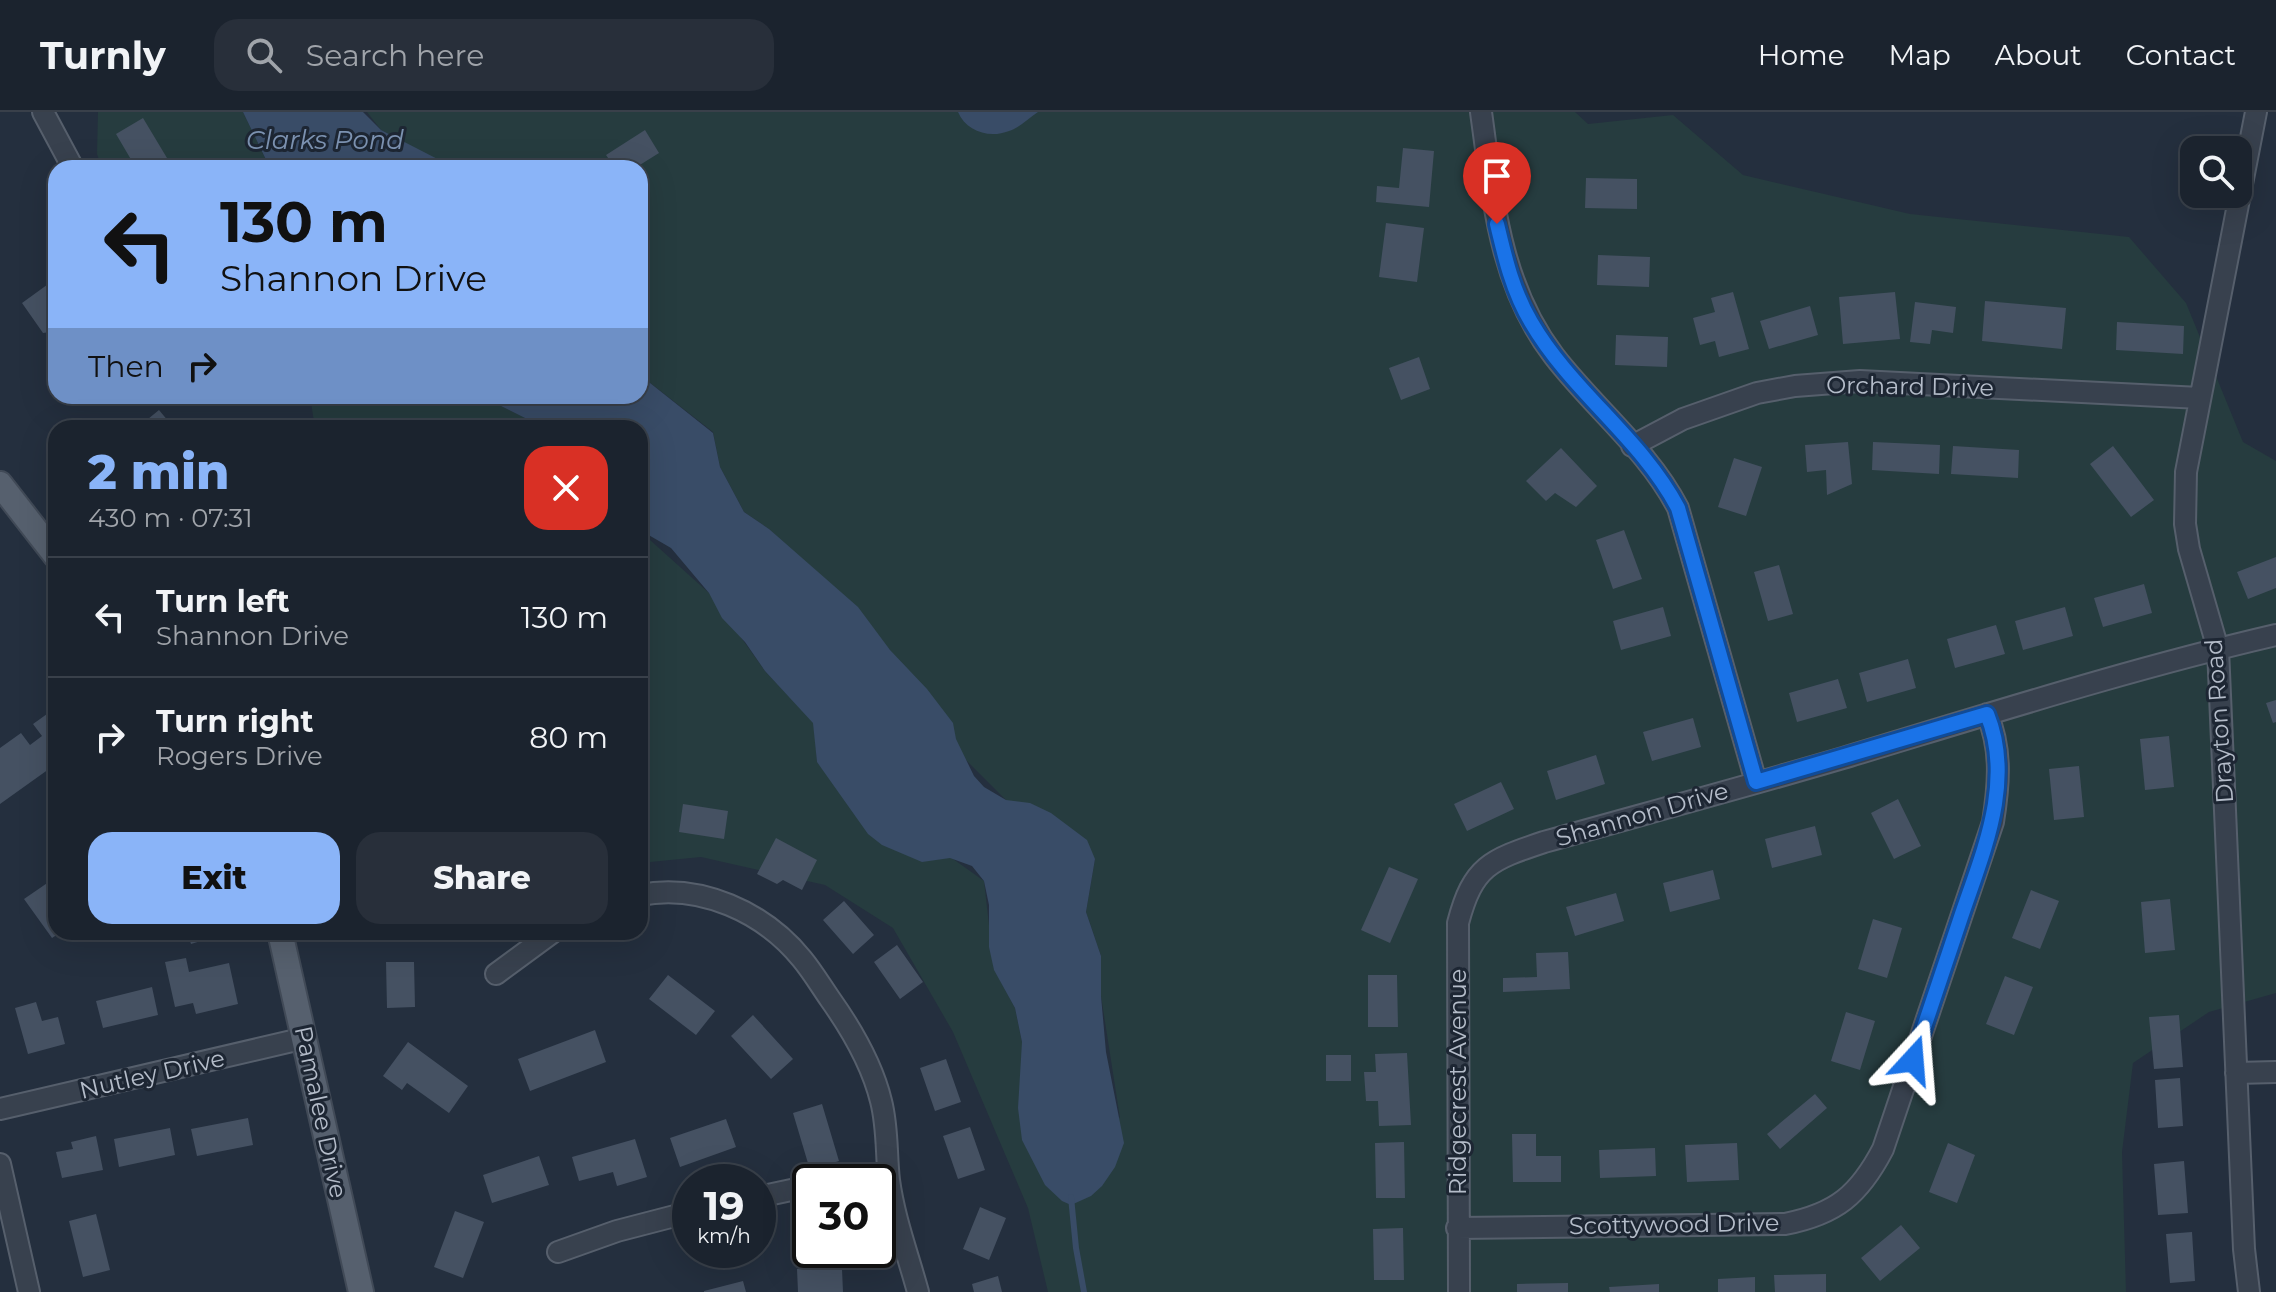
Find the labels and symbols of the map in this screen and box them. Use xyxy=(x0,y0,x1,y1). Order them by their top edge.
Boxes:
water label: Clarks Pond xyxy=(246,124,404,156)
pin xyxy=(1463,142,1531,224)
street label: Orchard Drive xyxy=(1826,370,1994,402)
street label: Drayton Road xyxy=(2199,638,2239,804)
street label: Shannon Drive xyxy=(1552,776,1732,852)
street label: Ridgecrest Avenue xyxy=(1443,969,1472,1195)
position arrow xyxy=(1871,1018,1955,1102)
street label: Pamalee Drive xyxy=(289,1023,353,1201)
street label: Nutley Drive xyxy=(76,1043,228,1105)
speed limit sign: 30 xyxy=(792,1164,896,1268)
street label: Scottywood Drive xyxy=(1568,1208,1780,1240)

